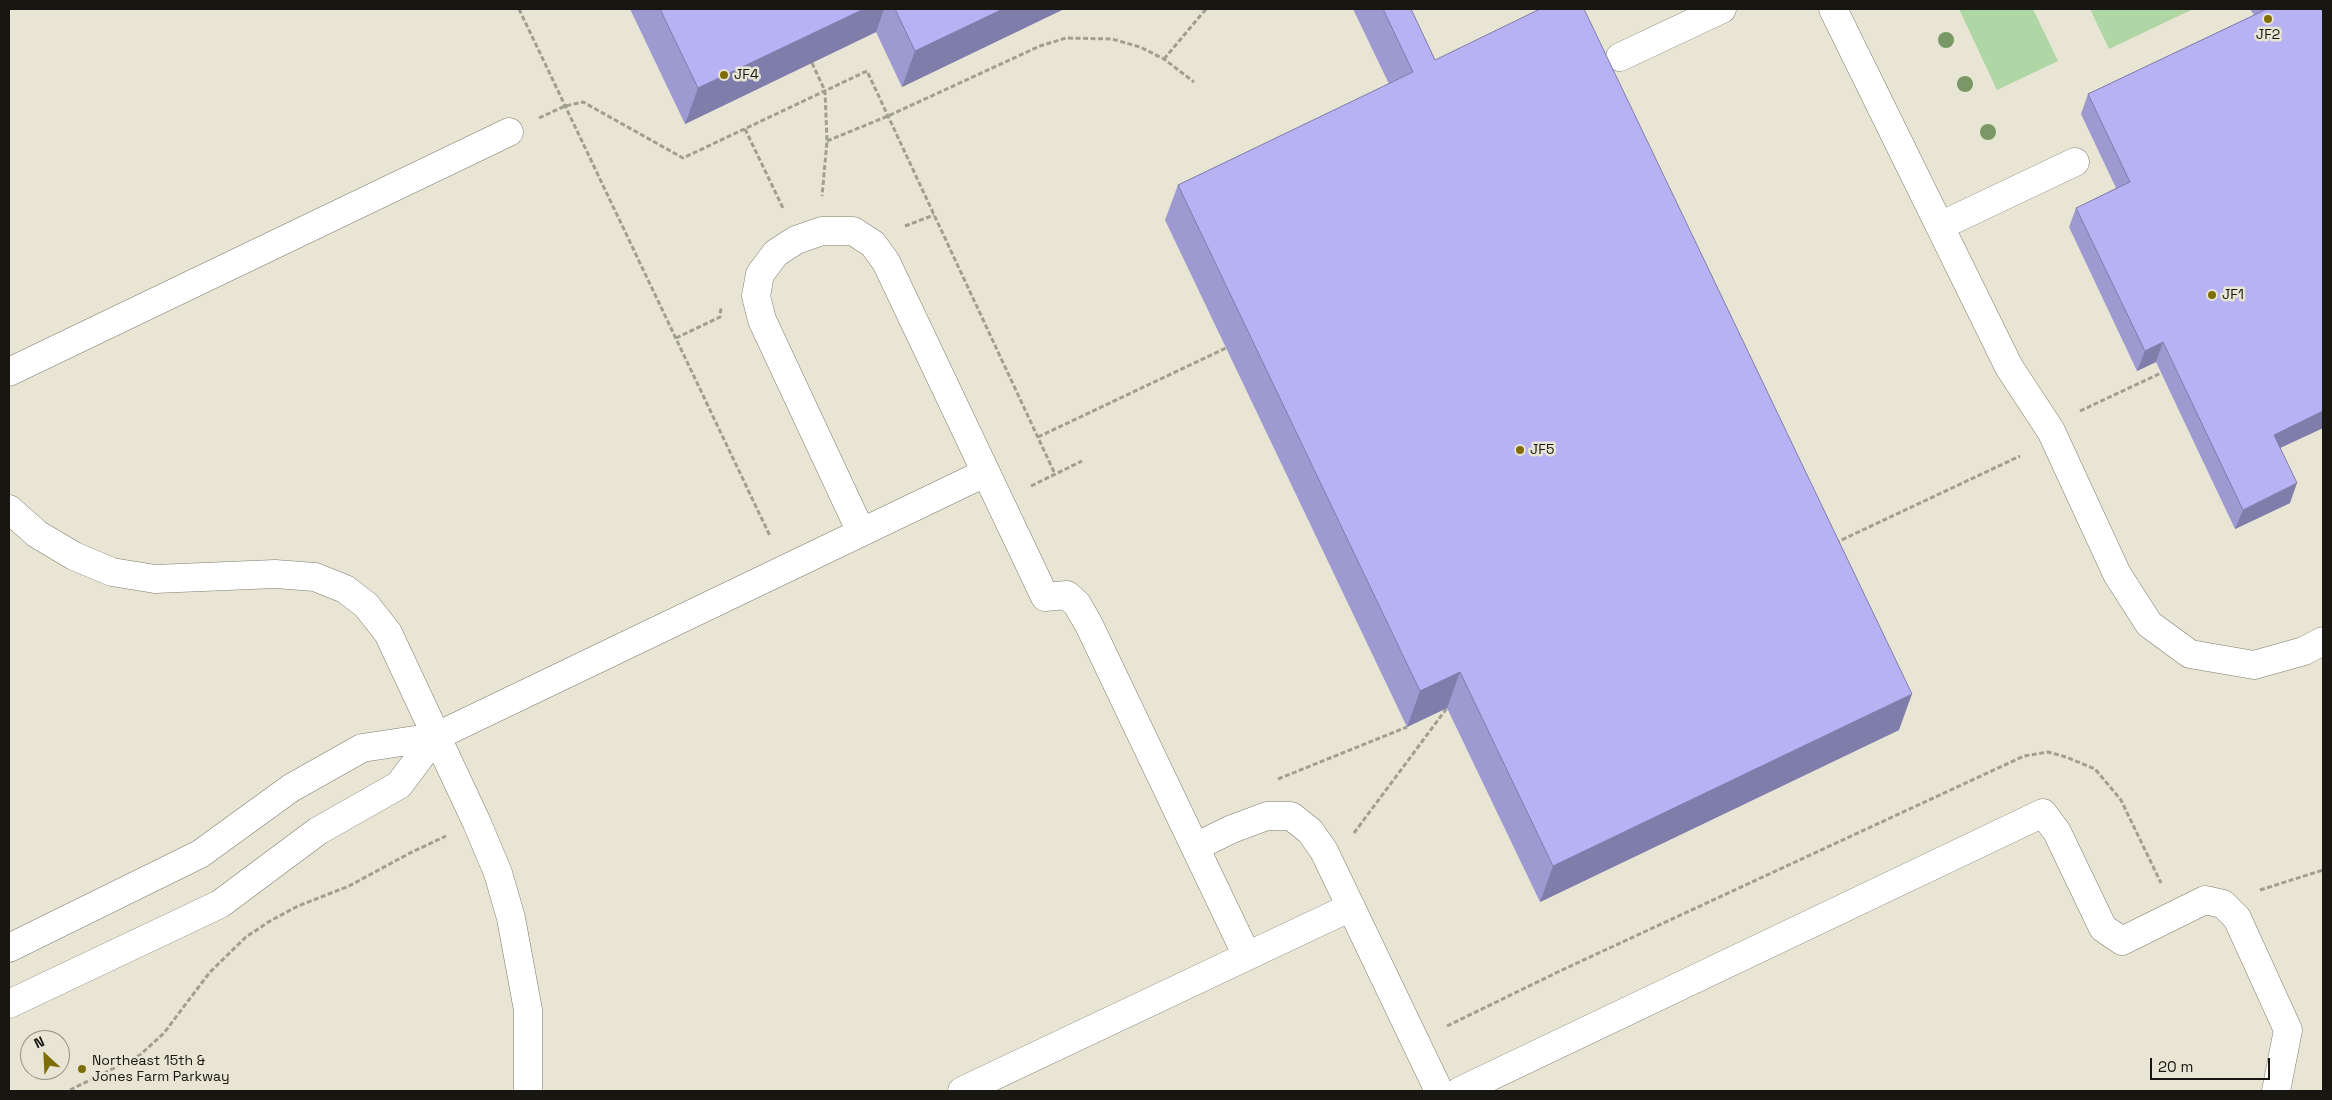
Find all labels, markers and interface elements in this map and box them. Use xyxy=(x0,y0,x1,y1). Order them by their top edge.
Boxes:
marker: JF2 xyxy=(2262,13,2274,25)
place label: JF2 xyxy=(2256,27,2280,43)
place label: JF4 xyxy=(734,67,759,83)
marker: JF4 xyxy=(718,69,730,81)
place label: JF1 xyxy=(2222,287,2244,303)
marker: JF1 xyxy=(2206,289,2218,301)
place label: JF5 xyxy=(1530,442,1554,458)
marker: JF5 xyxy=(1514,444,1526,456)
north arrow xyxy=(20,1030,70,1080)
text: N xyxy=(31,1032,47,1052)
scale bar xyxy=(2152,1048,2272,1080)
place label: Northeast 15th & Jones Farm Parkway xyxy=(92,1053,230,1086)
text: 20 m xyxy=(2158,1057,2193,1076)
marker: Northeast 15th & Jones Farm Parkway xyxy=(76,1063,88,1075)

